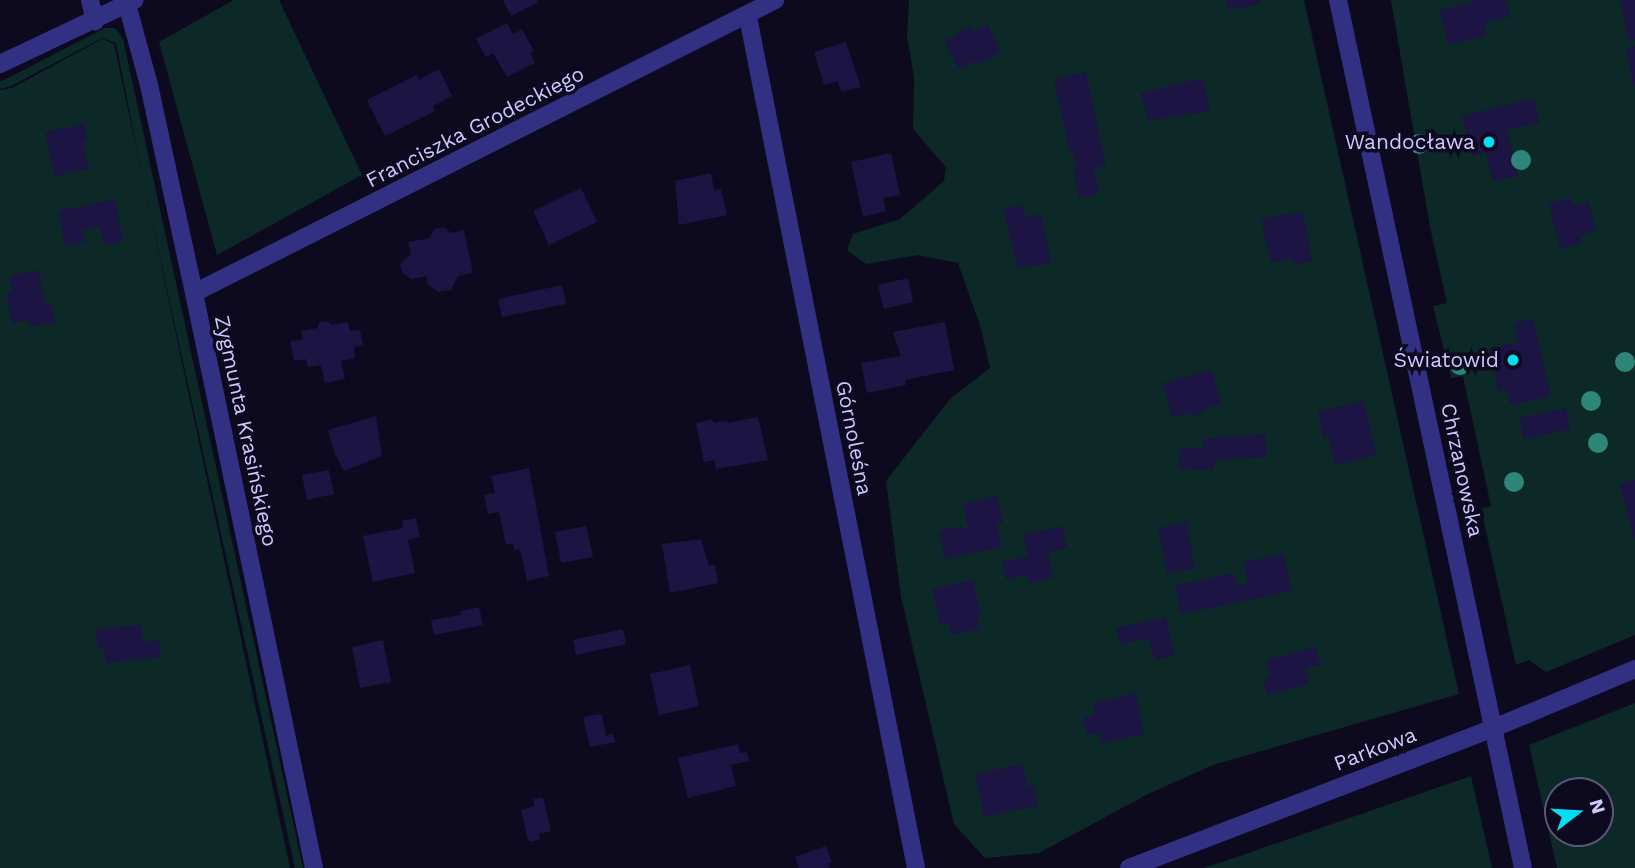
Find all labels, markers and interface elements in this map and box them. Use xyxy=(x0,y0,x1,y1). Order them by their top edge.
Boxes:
street label: Franciszka Grodeckiego xyxy=(361,61,589,193)
place label: Wandocława xyxy=(1345,129,1475,155)
marker: Wandocława xyxy=(1481,134,1497,150)
street label: Zygmunta Krasińskiego xyxy=(209,313,283,549)
place label: Światowid xyxy=(1394,347,1499,373)
marker: Światowid xyxy=(1505,352,1521,368)
street label: Górnoleśna xyxy=(831,378,877,498)
street label: Chrzanowska xyxy=(1436,401,1488,539)
street label: Parkowa xyxy=(1330,722,1420,776)
north arrow xyxy=(1544,777,1614,847)
text: N xyxy=(1585,796,1611,816)

